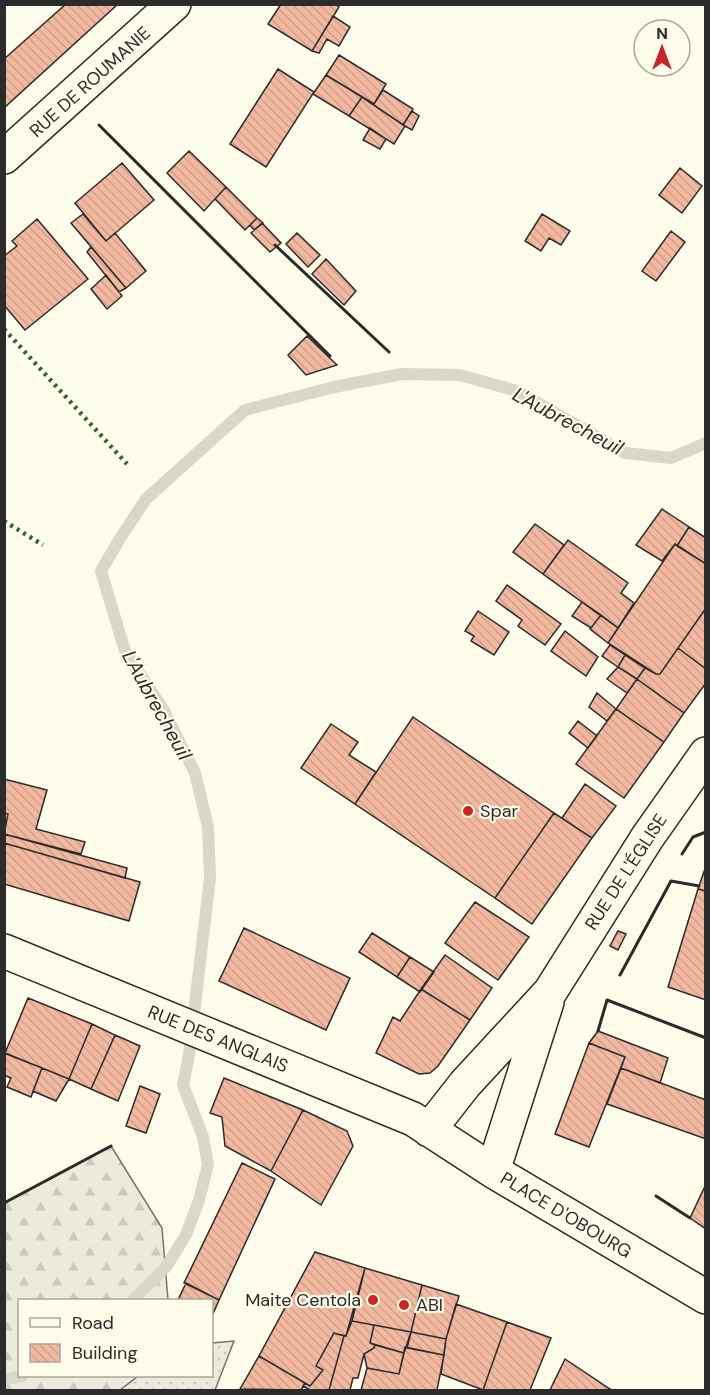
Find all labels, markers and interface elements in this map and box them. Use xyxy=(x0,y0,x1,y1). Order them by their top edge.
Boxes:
north arrow xyxy=(632,18,692,78)
street label: RUE DE ROUMANIE xyxy=(24,21,156,143)
text: N xyxy=(656,23,668,44)
water label: L'Aubrecheuil xyxy=(508,381,628,461)
water label: L'Aubrecheuil xyxy=(116,646,198,765)
place label: Spar xyxy=(480,799,518,823)
marker: Spar xyxy=(461,804,475,818)
street label: RUE DE L'ÉGLISE xyxy=(579,809,673,935)
street label: RUE DES ANGLAIS xyxy=(144,1000,292,1078)
street label: PLACE D'OBOURG xyxy=(496,1166,636,1264)
place label: Maite Centola xyxy=(245,1288,361,1312)
marker: Maite Centola xyxy=(366,1293,380,1307)
place label: ABI xyxy=(416,1293,443,1317)
marker: ABI xyxy=(397,1298,411,1312)
legend xyxy=(18,1299,213,1377)
text: Road xyxy=(72,1311,114,1335)
text: Building xyxy=(72,1341,137,1365)

